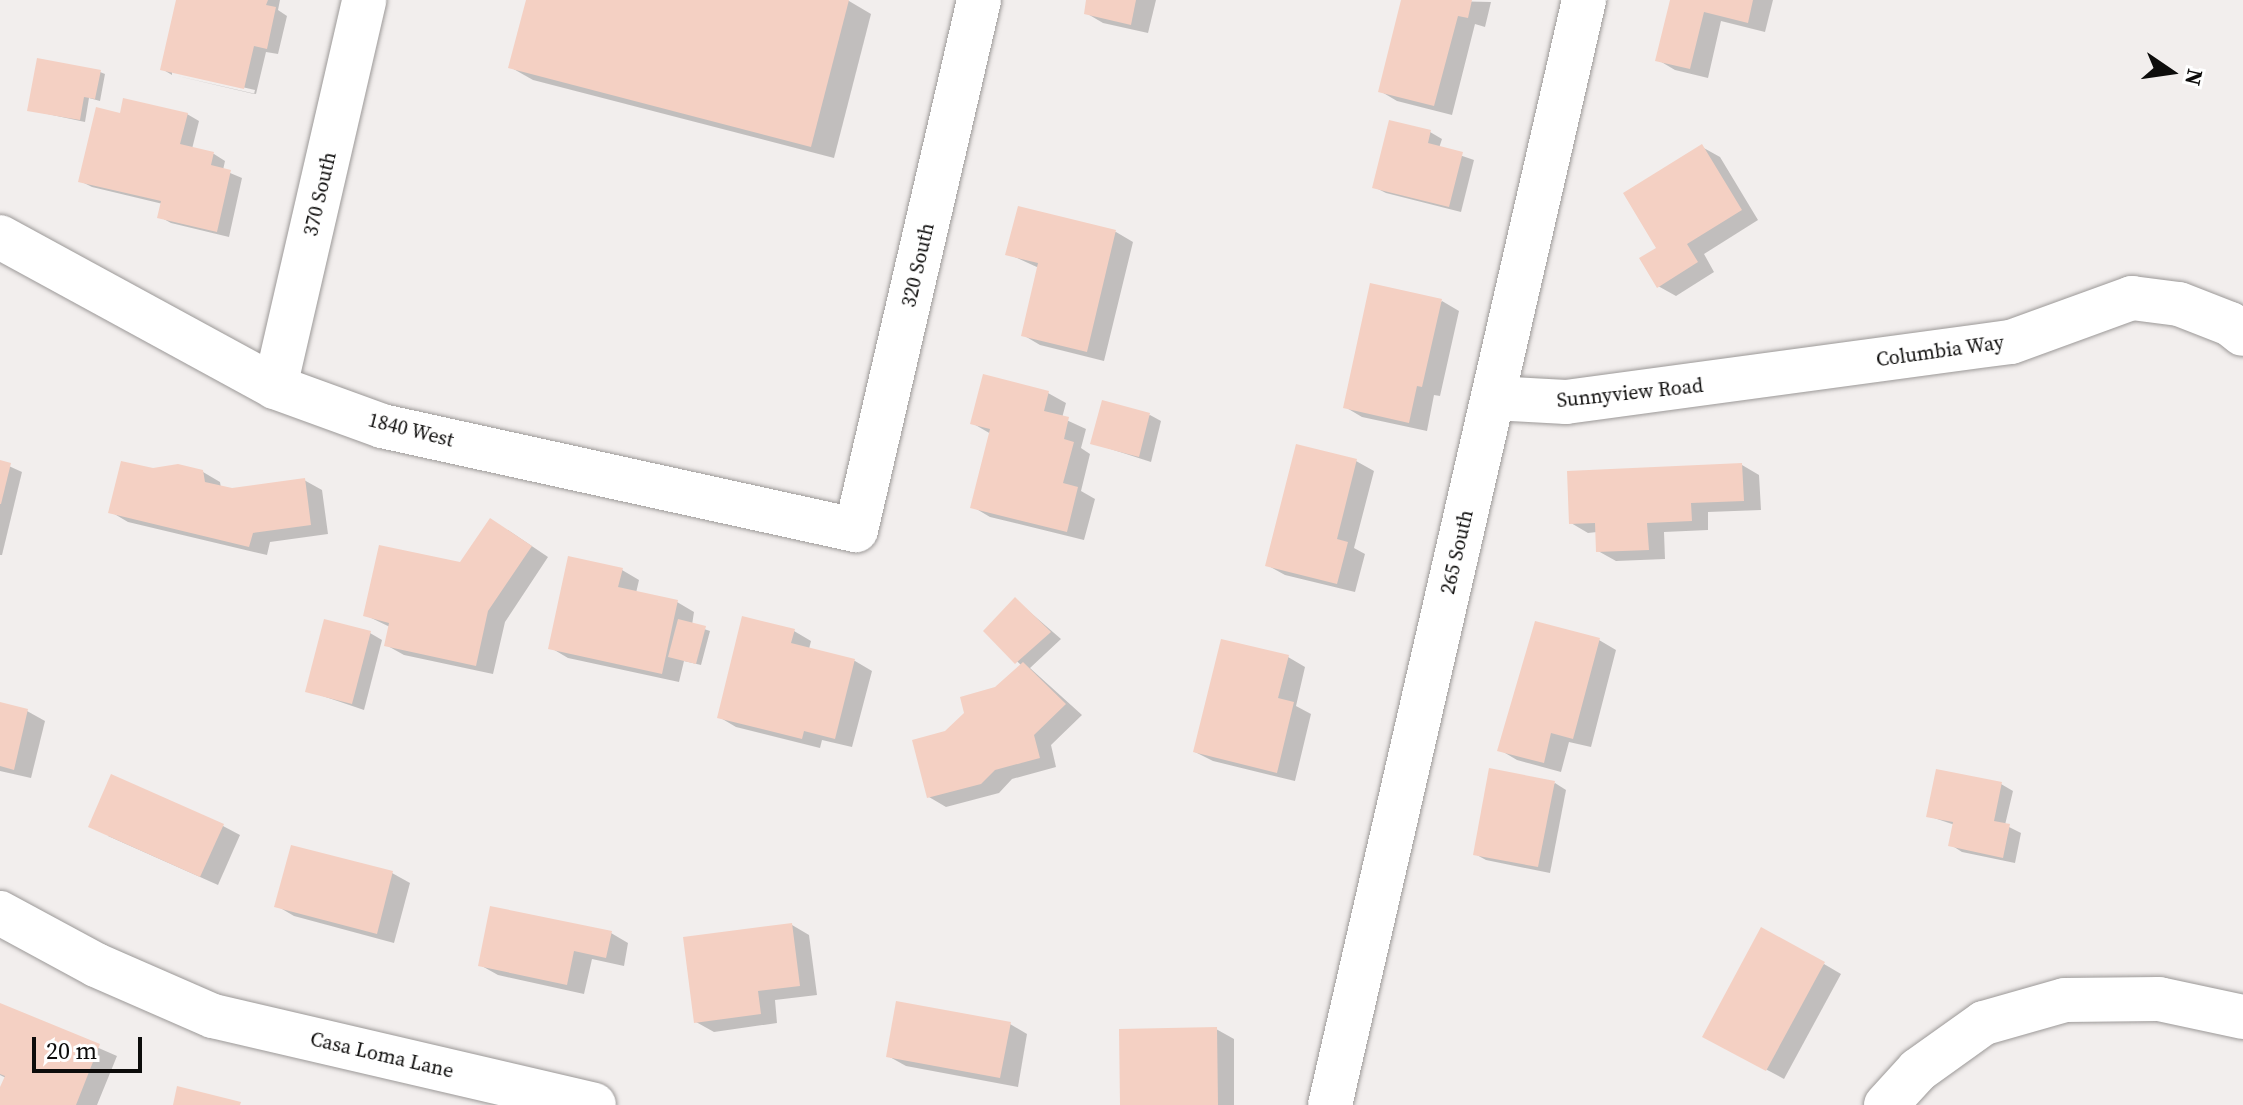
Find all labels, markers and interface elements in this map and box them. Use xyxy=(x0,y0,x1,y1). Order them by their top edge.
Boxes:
north arrow xyxy=(2131,32,2211,112)
text: N xyxy=(2178,66,2211,89)
street label: 370 South xyxy=(299,149,341,239)
street label: 320 South xyxy=(897,220,939,310)
street label: Columbia Way xyxy=(1874,330,2006,372)
street label: Sunnyview Road xyxy=(1556,373,1704,413)
street label: 1840 West xyxy=(365,408,457,452)
street label: 265 South xyxy=(1436,507,1478,597)
scale bar xyxy=(36,1021,146,1071)
street label: Casa Loma Lane xyxy=(308,1027,456,1083)
text: 20 m xyxy=(46,1034,97,1067)

